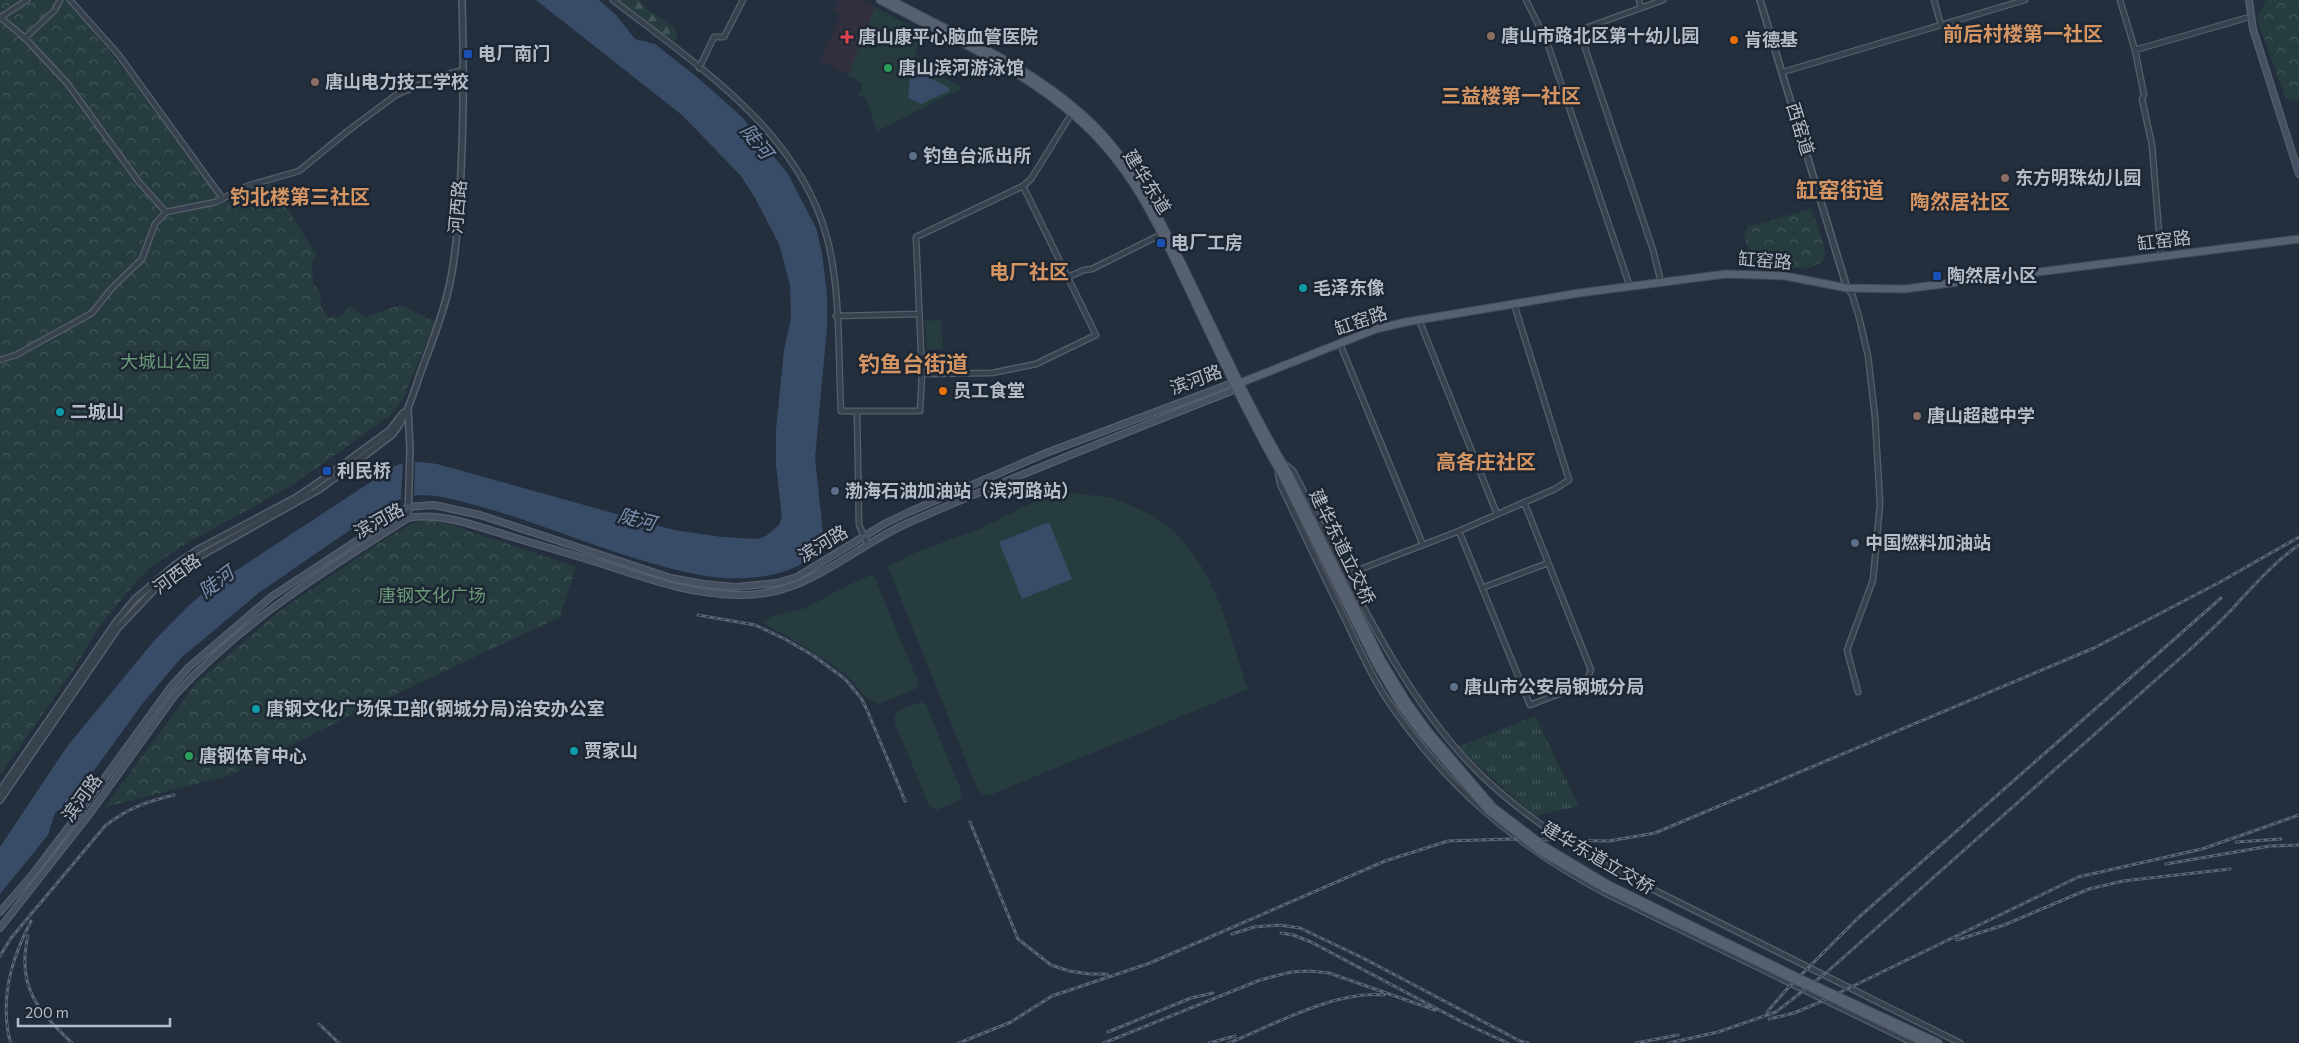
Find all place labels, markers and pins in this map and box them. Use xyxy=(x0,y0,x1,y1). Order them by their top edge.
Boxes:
place label: 唐山市路北区第十幼儿园 xyxy=(1501,24,1699,46)
place label: 唐山康平心脑血管医院 xyxy=(858,25,1038,47)
place label: 肯德基 xyxy=(1744,28,1798,50)
marker: 唐山康平心脑血管医院 xyxy=(840,30,854,44)
marker: 唐山市路北区第十幼儿园 xyxy=(1485,30,1497,42)
marker: 肯德基 xyxy=(1728,34,1740,46)
place label: 电厂南门 xyxy=(478,42,550,64)
marker: 电厂南门 xyxy=(462,48,474,60)
place label: 唐山滨河游泳馆 xyxy=(898,56,1024,78)
marker: 唐山滨河游泳馆 xyxy=(882,62,894,74)
place label: 唐山电力技工学校 xyxy=(325,70,469,92)
marker: 唐山电力技工学校 xyxy=(309,76,321,88)
place label: 钓鱼台派出所 xyxy=(923,144,1031,166)
marker: 钓鱼台派出所 xyxy=(907,150,919,162)
place label: 东方明珠幼儿园 xyxy=(2015,166,2141,188)
marker: 东方明珠幼儿园 xyxy=(1999,172,2011,184)
place label: 电厂工房 xyxy=(1171,231,1243,253)
marker: 电厂工房 xyxy=(1155,237,1167,249)
place label: 陶然居小区 xyxy=(1947,264,2037,286)
marker: 陶然居小区 xyxy=(1931,270,1943,282)
place label: 毛泽东像 xyxy=(1313,276,1385,298)
marker: 毛泽东像 xyxy=(1297,282,1309,294)
place label: 员工食堂 xyxy=(953,379,1025,401)
marker: 员工食堂 xyxy=(937,385,949,397)
place label: 二城山 xyxy=(70,400,124,422)
place label: 唐山超越中学 xyxy=(1927,404,2035,426)
marker: 二城山 xyxy=(54,406,66,418)
marker: 唐山超越中学 xyxy=(1911,410,1923,422)
place label: 利民桥 xyxy=(337,459,391,481)
marker: 利民桥 xyxy=(321,465,333,477)
place label: 渤海石油加油站（滨河路站） xyxy=(845,479,1079,501)
marker: 渤海石油加油站（滨河路站） xyxy=(829,485,841,497)
place label: 中国燃料加油站 xyxy=(1865,531,1991,553)
marker: 中国燃料加油站 xyxy=(1849,537,1861,549)
place label: 唐山市公安局钢城分局 xyxy=(1464,675,1644,697)
marker: 唐山市公安局钢城分局 xyxy=(1448,681,1460,693)
place label: 唐钢文化广场保卫部(钢城分局)治安办公室 xyxy=(266,697,605,719)
marker: 唐钢文化广场保卫部(钢城分局)治安办公室 xyxy=(250,703,262,715)
place label: 贾家山 xyxy=(584,739,638,761)
place label: 唐钢体育中心 xyxy=(199,744,307,766)
marker: 贾家山 xyxy=(568,745,580,757)
marker: 唐钢体育中心 xyxy=(183,750,195,762)

